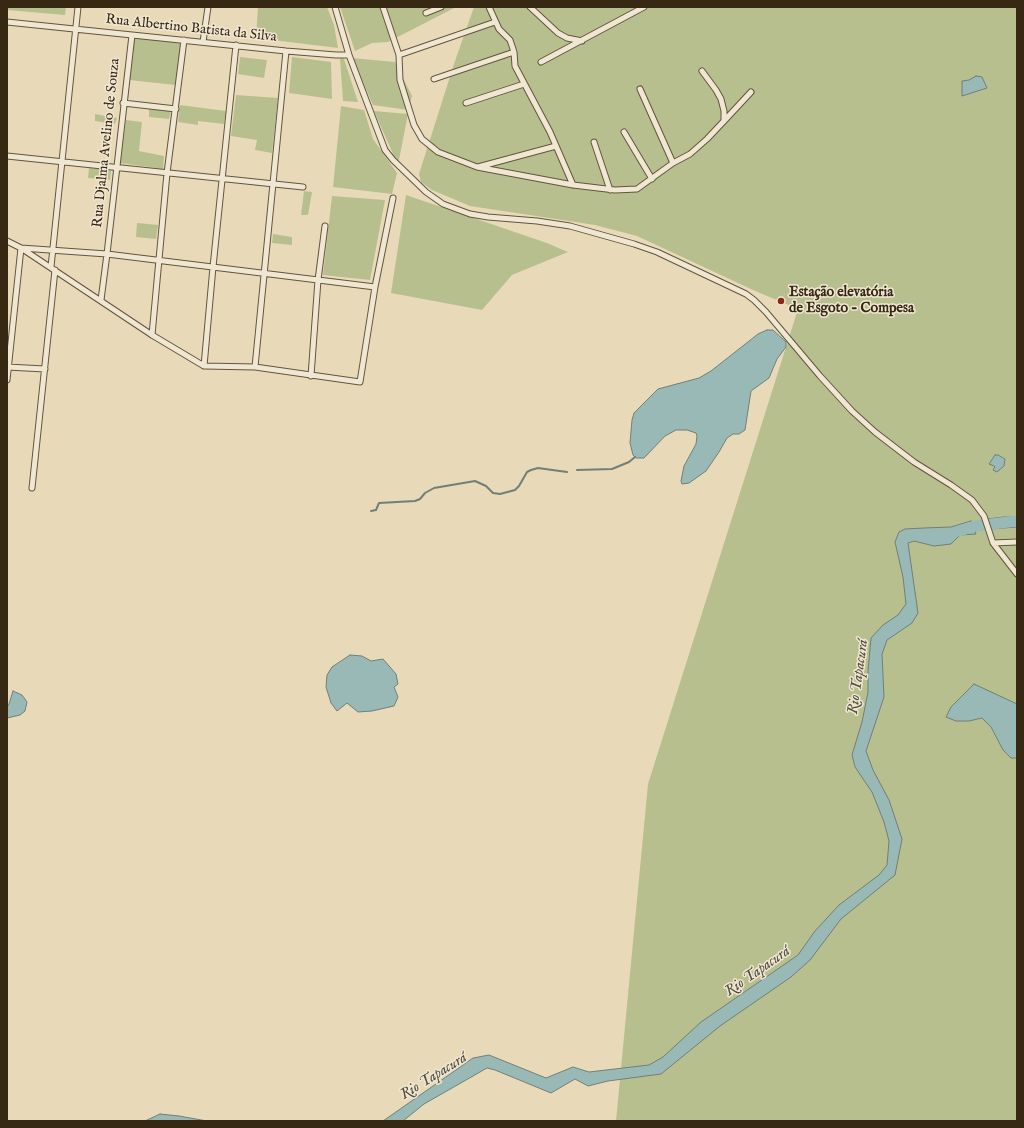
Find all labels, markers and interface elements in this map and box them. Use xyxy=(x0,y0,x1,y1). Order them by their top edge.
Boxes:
street label: Rua Albertino Batista da Silva xyxy=(105,12,277,46)
street label: Rua Djalma Avelino de Souza xyxy=(90,58,124,228)
place label: Estação elevatória de Esgoto - Compesa xyxy=(789,285,914,318)
marker: Estação elevatória de Esgoto - Compesa xyxy=(776,296,786,306)
water label: Rio Tapacurá xyxy=(845,638,873,716)
water label: Rio Tapacurá xyxy=(722,943,794,1001)
water label: Rio Tapacurá xyxy=(397,1049,471,1105)

